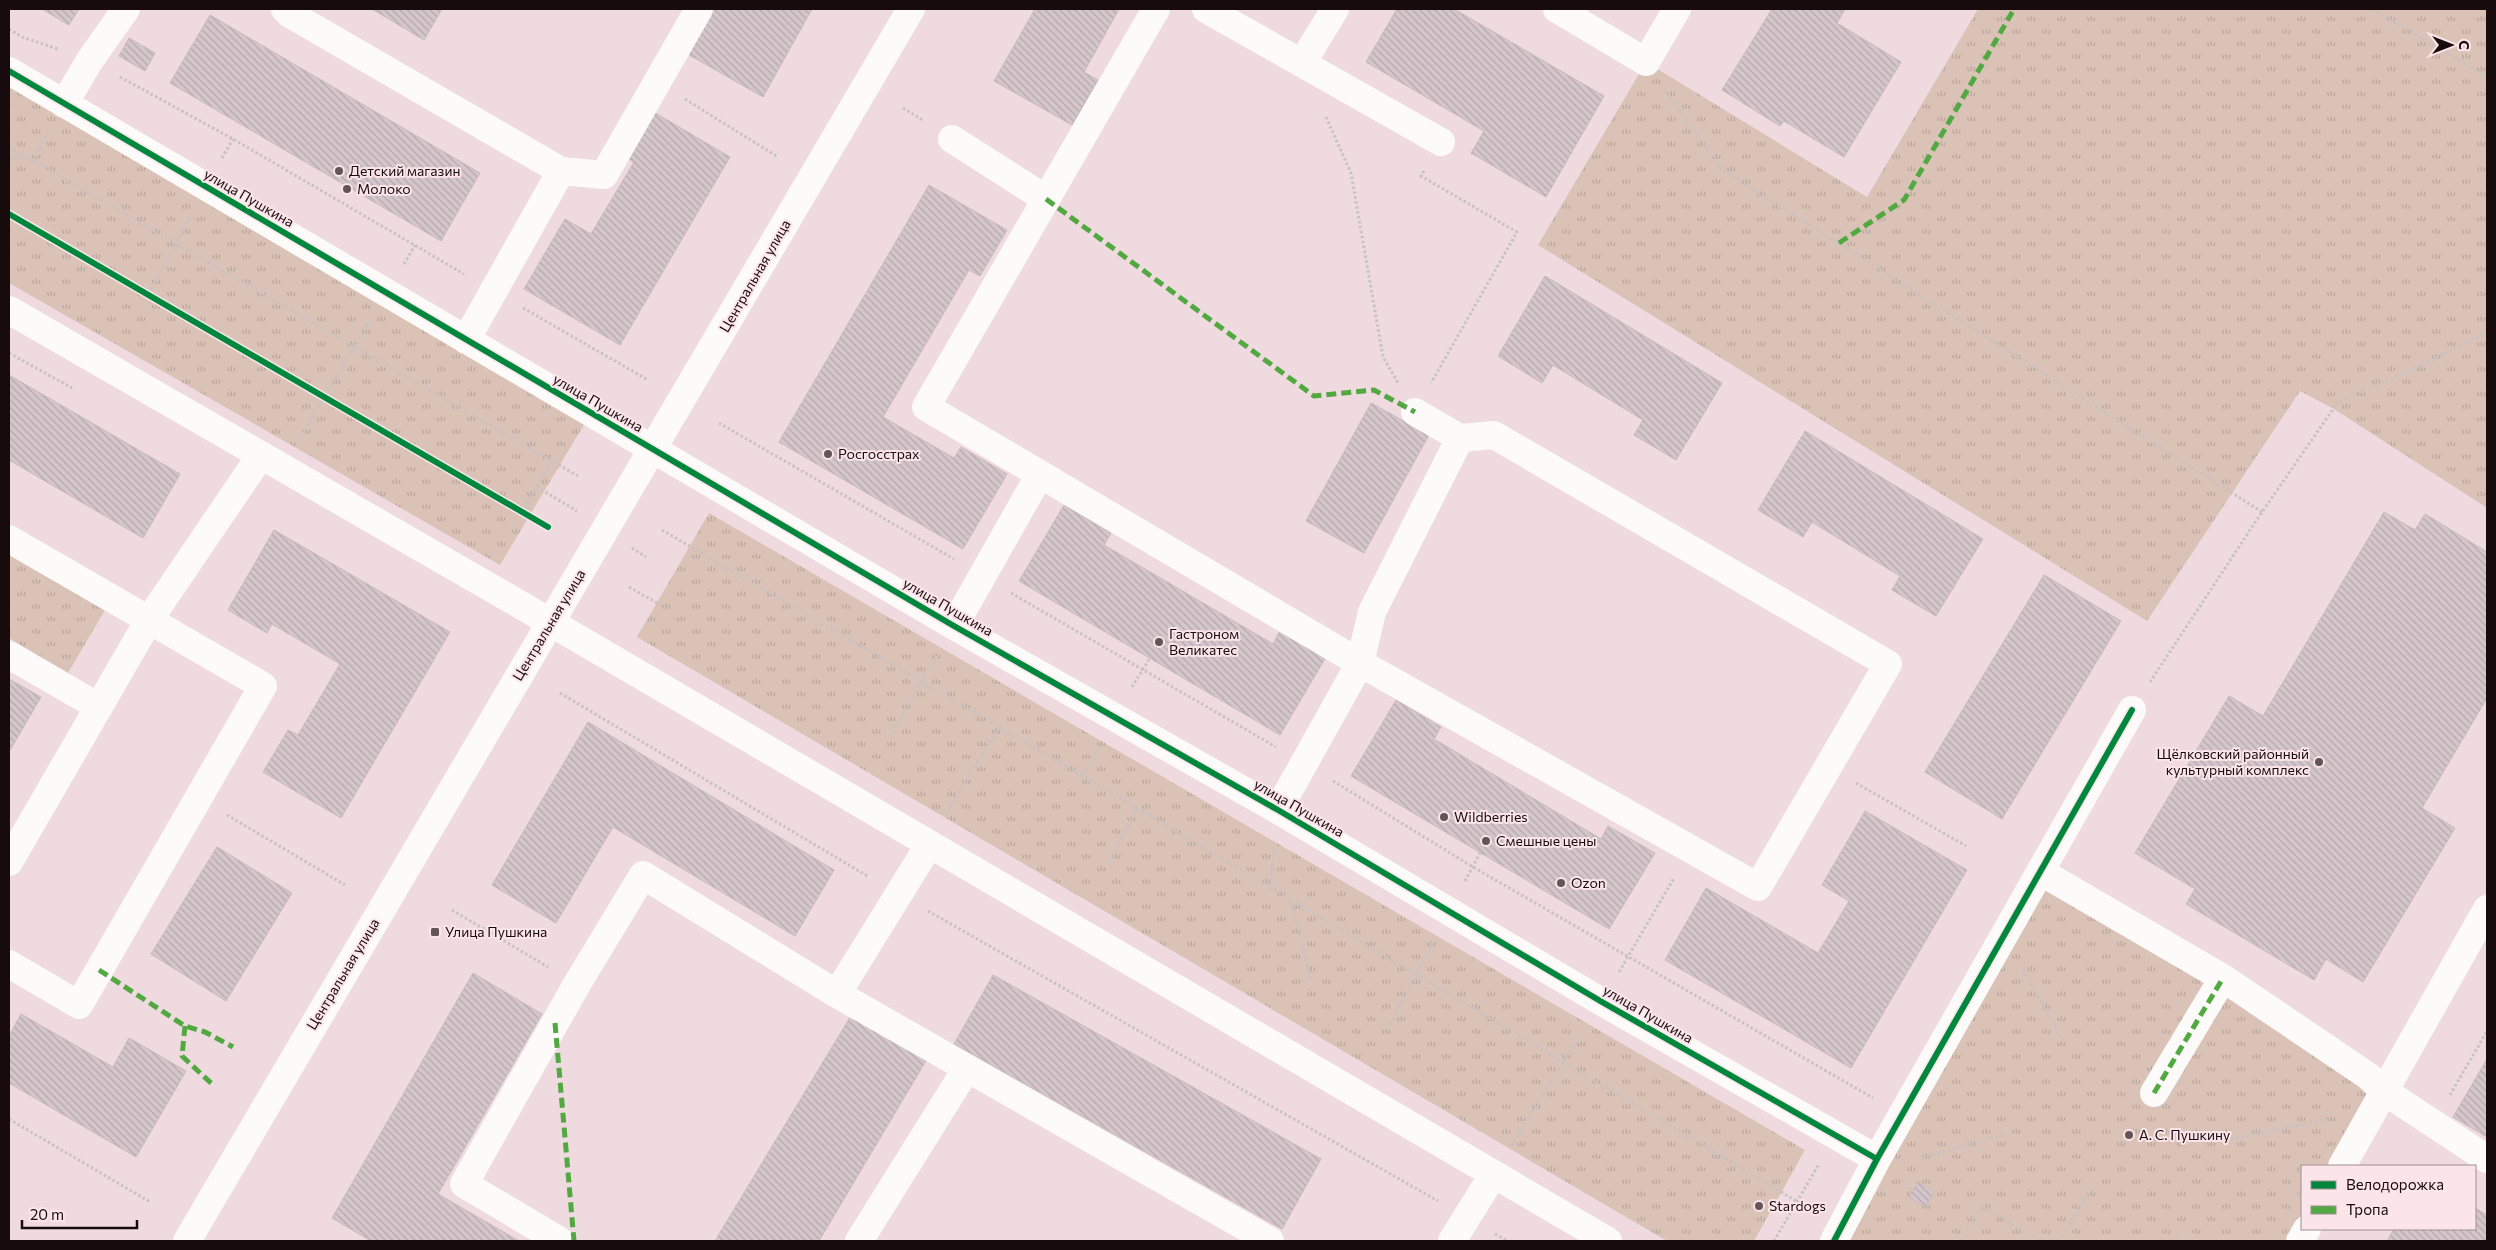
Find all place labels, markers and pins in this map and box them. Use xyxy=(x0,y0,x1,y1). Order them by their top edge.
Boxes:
place label: Детский магазин xyxy=(349,162,460,179)
marker: Детский магазин xyxy=(333,165,345,177)
place label: Moлоко xyxy=(357,180,411,197)
marker: Moлоко xyxy=(341,183,353,195)
place label: Росгосстрах xyxy=(838,445,920,462)
marker: Росгосстрах xyxy=(822,448,834,460)
place label: Гастроном Великатес xyxy=(1169,625,1239,658)
marker: Гастроном Великатес xyxy=(1153,636,1165,648)
place label: Щёлковский районный культурный комплекс xyxy=(2156,745,2309,778)
marker: Щёлковский районный культурный комплекс xyxy=(2313,756,2325,768)
place label: Wildberries xyxy=(1454,808,1528,825)
marker: Wildberries xyxy=(1438,811,1450,823)
place label: Смешные цены xyxy=(1496,832,1596,849)
marker: Смешные цены xyxy=(1480,835,1492,847)
place label: Ozon xyxy=(1571,874,1606,891)
marker: Ozon xyxy=(1555,877,1567,889)
place label: Улица Пушкина xyxy=(445,923,547,940)
marker: Улица Пушкина xyxy=(429,926,441,938)
place label: А. С. Пушкину xyxy=(2139,1126,2230,1143)
marker: А. С. Пушкину xyxy=(2123,1129,2135,1141)
place label: Stardogs xyxy=(1769,1197,1826,1214)
marker: Stardogs xyxy=(1753,1200,1765,1212)

